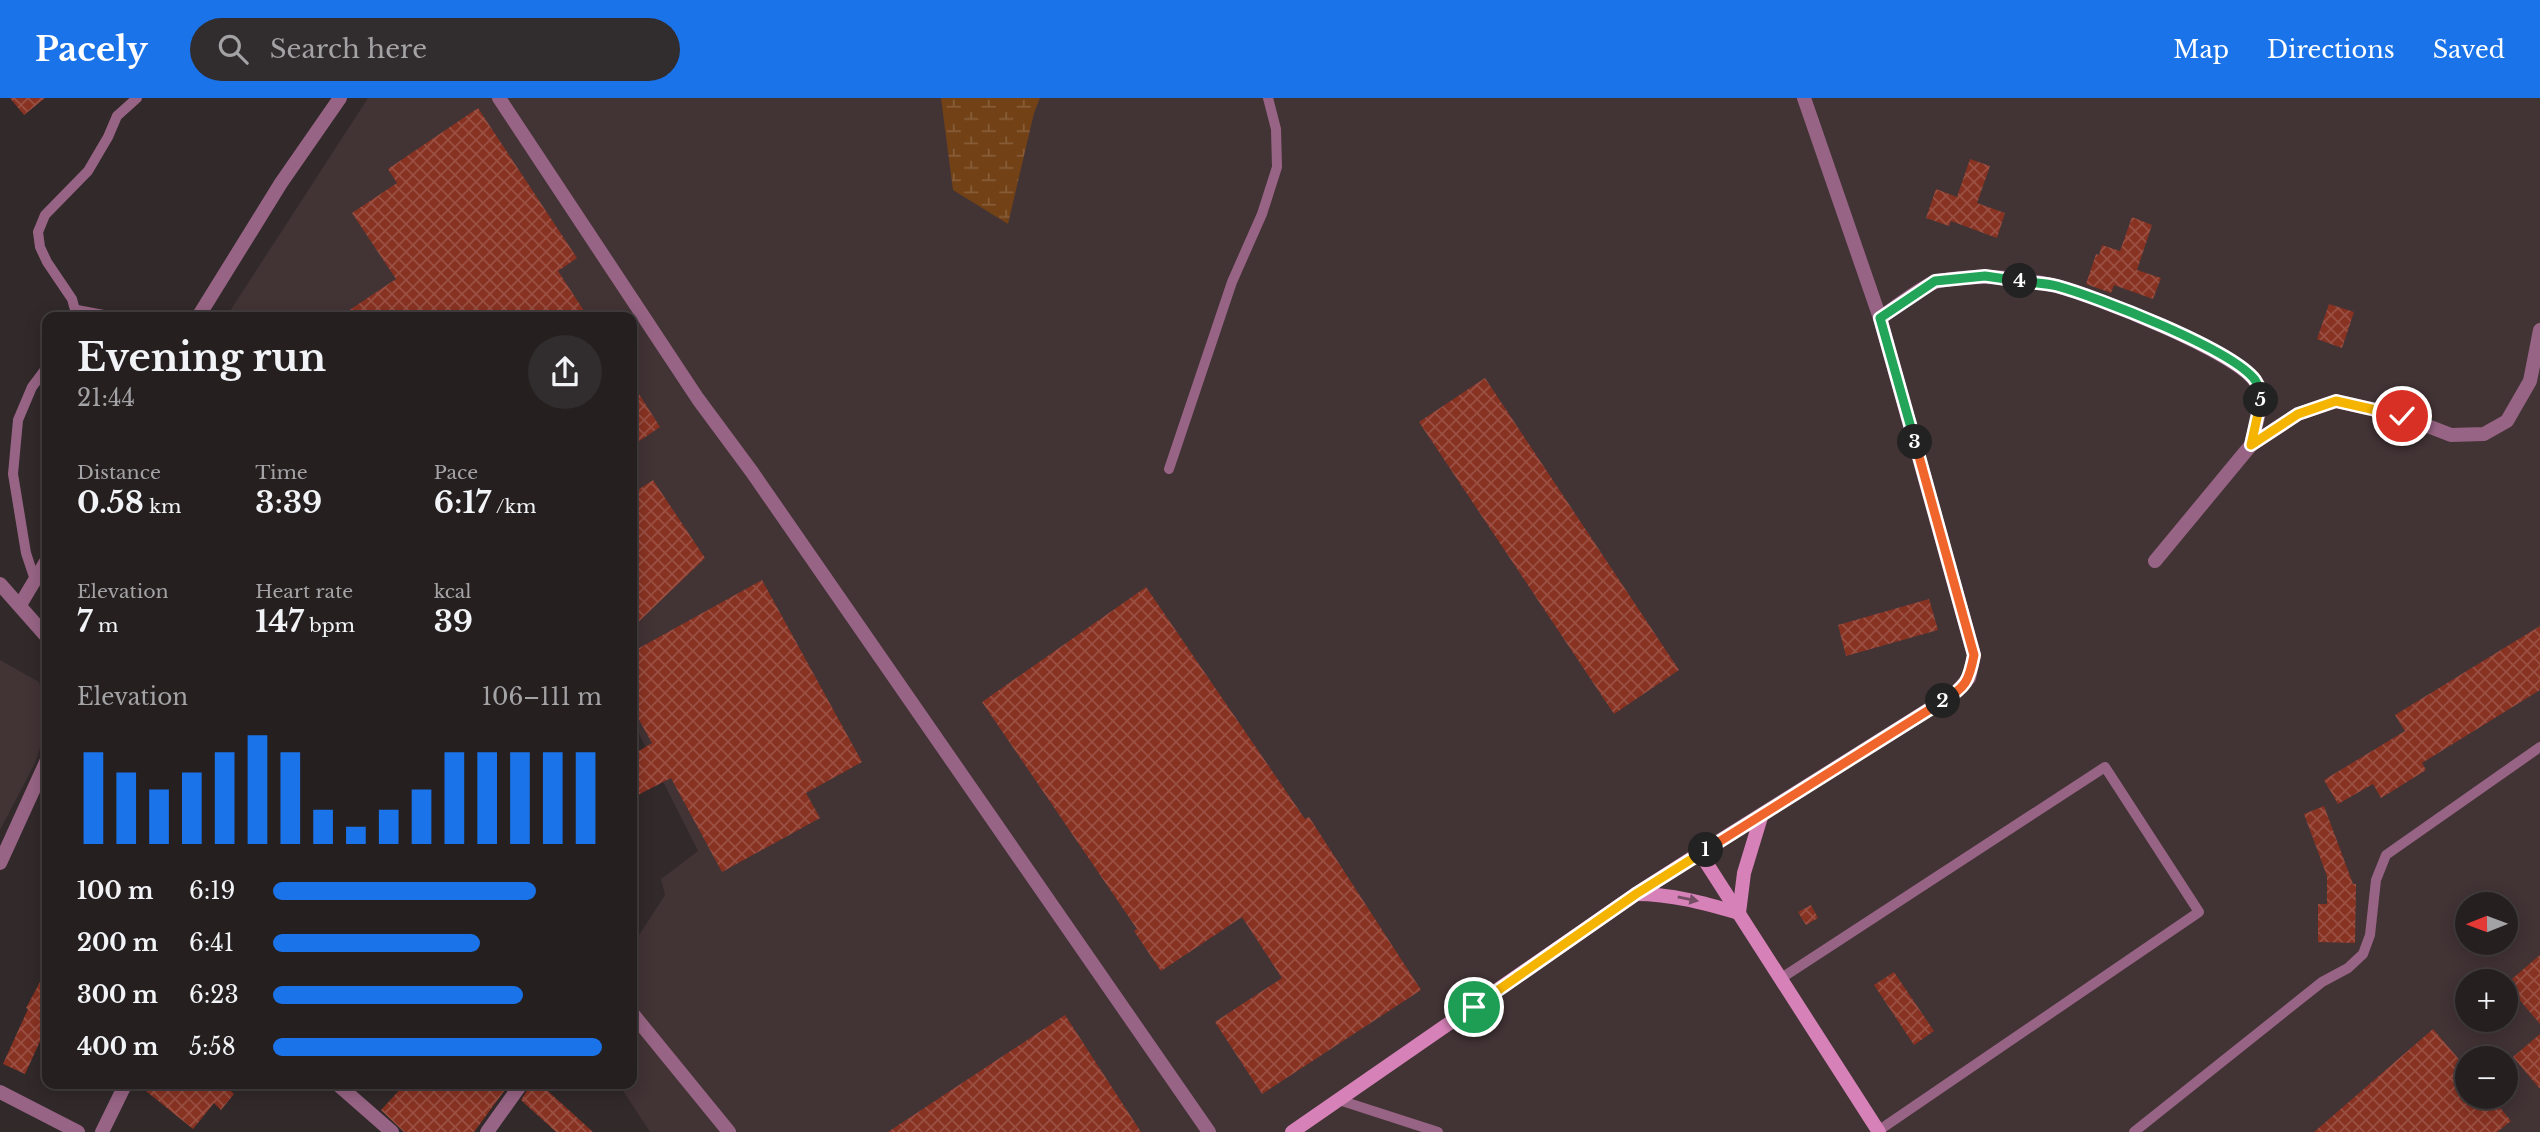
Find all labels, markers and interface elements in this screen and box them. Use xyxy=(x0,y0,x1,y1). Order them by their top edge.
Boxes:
search box xyxy=(190,18,680,81)
text: Pacely xyxy=(35,29,148,70)
icon: search xyxy=(214,30,252,68)
text: Search here xyxy=(270,33,427,65)
text: Map xyxy=(2173,35,2229,64)
text: Directions xyxy=(2267,35,2395,64)
text: Saved xyxy=(2433,35,2505,64)
pin: 4 xyxy=(2002,264,2038,298)
text: 4 xyxy=(2013,269,2026,292)
text: Evening run xyxy=(77,334,326,381)
button: share xyxy=(528,335,602,409)
pin: 5 xyxy=(2244,382,2278,418)
text: 21:44 xyxy=(77,384,135,412)
pin xyxy=(2372,386,2432,446)
text: 5 xyxy=(2255,388,2266,411)
icon: check xyxy=(2383,397,2421,435)
pin: 3 xyxy=(1898,424,1932,460)
text: 3 xyxy=(1908,430,1921,453)
text: Distance xyxy=(77,461,161,484)
text: Time xyxy=(255,461,308,484)
text: Pace xyxy=(434,461,478,484)
text: 0.58 xyxy=(77,484,144,521)
text: 3:39 xyxy=(255,484,322,521)
text: 6:17 xyxy=(434,484,491,521)
text: km xyxy=(144,495,181,518)
text: /km xyxy=(491,495,537,518)
text: Elevation xyxy=(77,580,169,603)
text: Heart rate xyxy=(255,580,353,603)
text: kcal xyxy=(434,580,472,603)
text: 7 xyxy=(77,603,92,640)
text: 147 xyxy=(255,603,304,640)
text: 39 xyxy=(434,603,473,640)
text: m xyxy=(92,614,118,637)
text: bpm xyxy=(304,614,355,637)
text: Elevation xyxy=(77,683,188,711)
text: 106–111 m xyxy=(482,683,602,711)
pin: 2 xyxy=(1926,684,1960,718)
text: 2 xyxy=(1936,689,1949,712)
pin: 1 xyxy=(1688,832,1724,868)
text: 1 xyxy=(1701,838,1710,861)
text: 100 m xyxy=(77,877,153,905)
text: 6:19 xyxy=(189,877,235,905)
north arrow xyxy=(2455,892,2518,956)
map controls xyxy=(2455,892,2518,1109)
one-way arrow xyxy=(1677,894,1699,905)
text: 200 m xyxy=(77,929,158,957)
text: 6:41 xyxy=(189,929,234,957)
button: + xyxy=(2455,969,2518,1032)
pin xyxy=(1444,977,1504,1037)
text: 300 m xyxy=(77,981,158,1009)
text: 6:23 xyxy=(189,981,239,1009)
icon: arrive xyxy=(1455,988,1493,1026)
text: 400 m xyxy=(77,1033,159,1061)
text: 5:58 xyxy=(189,1033,236,1061)
button: − xyxy=(2455,1046,2518,1109)

